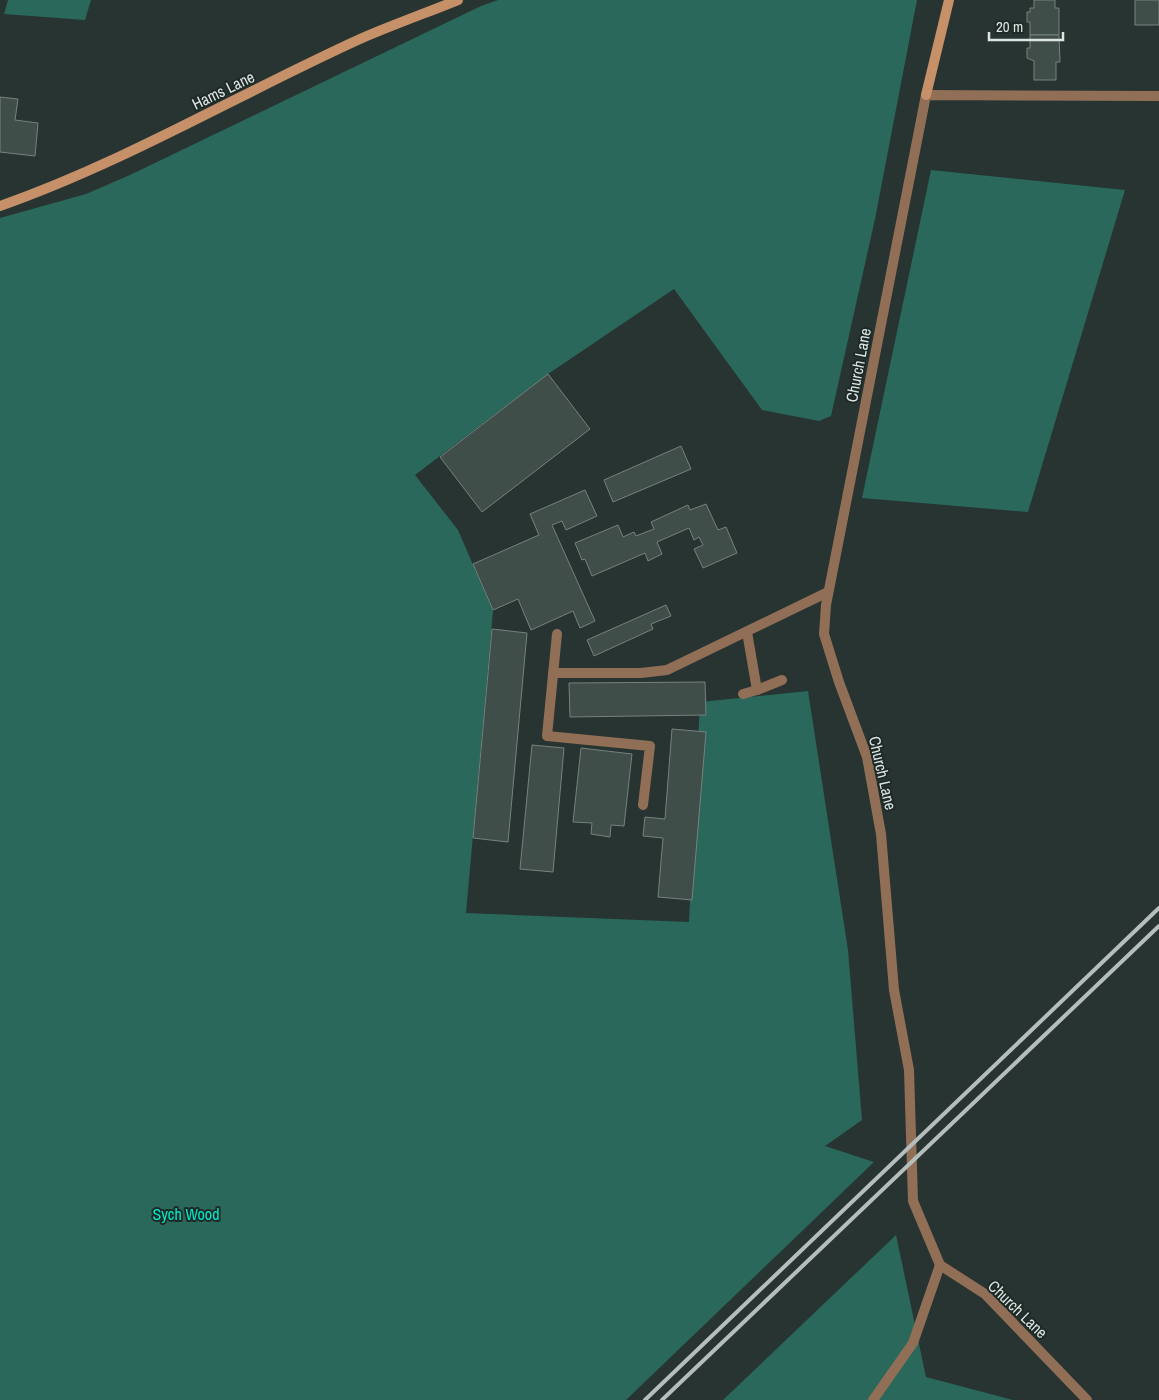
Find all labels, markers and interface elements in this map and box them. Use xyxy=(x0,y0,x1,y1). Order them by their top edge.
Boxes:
scale bar xyxy=(989,10,1063,42)
text: 20 m xyxy=(996,16,1023,37)
street label: Hams Lane xyxy=(188,65,258,115)
street label: Church Lane xyxy=(840,326,876,404)
street label: Church Lane xyxy=(864,734,902,812)
park label: Sych Wood xyxy=(153,1203,219,1225)
street label: Church Lane xyxy=(983,1275,1053,1343)

